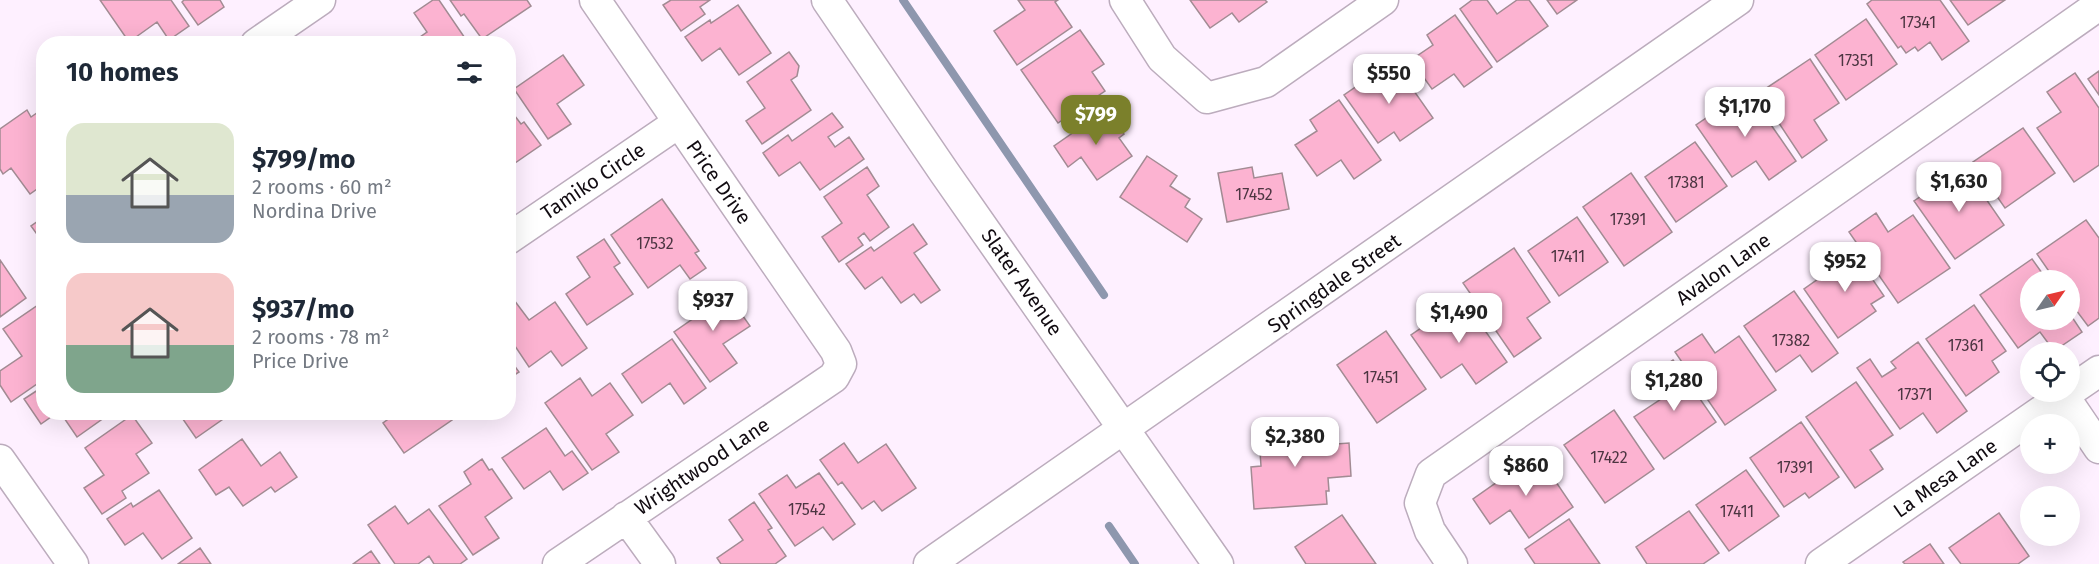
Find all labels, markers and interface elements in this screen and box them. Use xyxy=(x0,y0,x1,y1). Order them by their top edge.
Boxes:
house number: 17341 xyxy=(1900,13,1936,32)
house number: 17351 xyxy=(1838,51,1874,70)
pin: $550 xyxy=(1353,54,1425,105)
icon: filters xyxy=(453,56,486,89)
text: 10 homes xyxy=(66,57,179,88)
text: $550 xyxy=(1367,61,1411,85)
pin: $1,170 xyxy=(1696,87,1794,138)
text: $1,170 xyxy=(1719,94,1771,118)
pin: $799 xyxy=(1060,95,1132,146)
text: $799 xyxy=(1075,102,1117,126)
street label: Price Drive xyxy=(681,135,757,229)
street label: Tamiko Circle xyxy=(536,137,650,225)
text: $799/mo xyxy=(252,144,356,175)
icon: home xyxy=(114,147,186,219)
pin: $1,630 xyxy=(1910,162,2008,213)
text: $1,630 xyxy=(1930,169,1988,193)
house number: 17381 xyxy=(1667,173,1705,192)
text: 2 rooms · 60 m² xyxy=(252,175,392,199)
house number: 17452 xyxy=(1235,185,1273,204)
text: Nordina Drive xyxy=(252,199,377,223)
house number: 17391 xyxy=(1610,210,1646,229)
street label: Slater Avenue xyxy=(976,224,1068,340)
street label: Springdale Street xyxy=(1263,228,1406,338)
street label: Avalon Lane xyxy=(1671,228,1775,310)
house number: 17532 xyxy=(636,234,674,253)
pin: $952 xyxy=(1809,242,1881,293)
house number: 17411 xyxy=(1551,247,1585,266)
text: $952 xyxy=(1824,249,1866,273)
north arrow xyxy=(2020,270,2080,330)
map controls xyxy=(2020,270,2080,546)
pin: $937 xyxy=(677,281,749,332)
text: $937 xyxy=(692,288,734,312)
pin: $1,490 xyxy=(1410,293,1508,344)
text: $937/mo xyxy=(252,294,354,325)
icon: home xyxy=(114,297,186,369)
text: $1,490 xyxy=(1430,300,1488,324)
text: 2 rooms · 78 m² xyxy=(252,325,389,349)
house number: 17382 xyxy=(1772,331,1810,350)
house number: 17361 xyxy=(1948,336,1984,355)
button: locate xyxy=(2020,342,2080,402)
text: Price Drive xyxy=(252,349,349,373)
pin: $1,280 xyxy=(1625,361,1723,412)
house number: 17451 xyxy=(1363,368,1399,387)
text: $1,280 xyxy=(1645,368,1703,392)
house number: 17371 xyxy=(1897,385,1933,404)
street label: Wrightwood Lane xyxy=(630,412,774,520)
button: + xyxy=(2020,414,2080,474)
pin: $2,380 xyxy=(1246,417,1344,468)
text: $2,380 xyxy=(1265,424,1325,448)
street label: La Mesa Lane xyxy=(1889,433,2001,523)
pin: $860 xyxy=(1490,446,1562,497)
house number: 17422 xyxy=(1590,448,1628,467)
text: $860 xyxy=(1503,453,1549,477)
house number: 17391 xyxy=(1777,458,1813,477)
button: − xyxy=(2020,486,2080,546)
house number: 17542 xyxy=(788,500,826,519)
house number: 17411 xyxy=(1720,502,1754,521)

